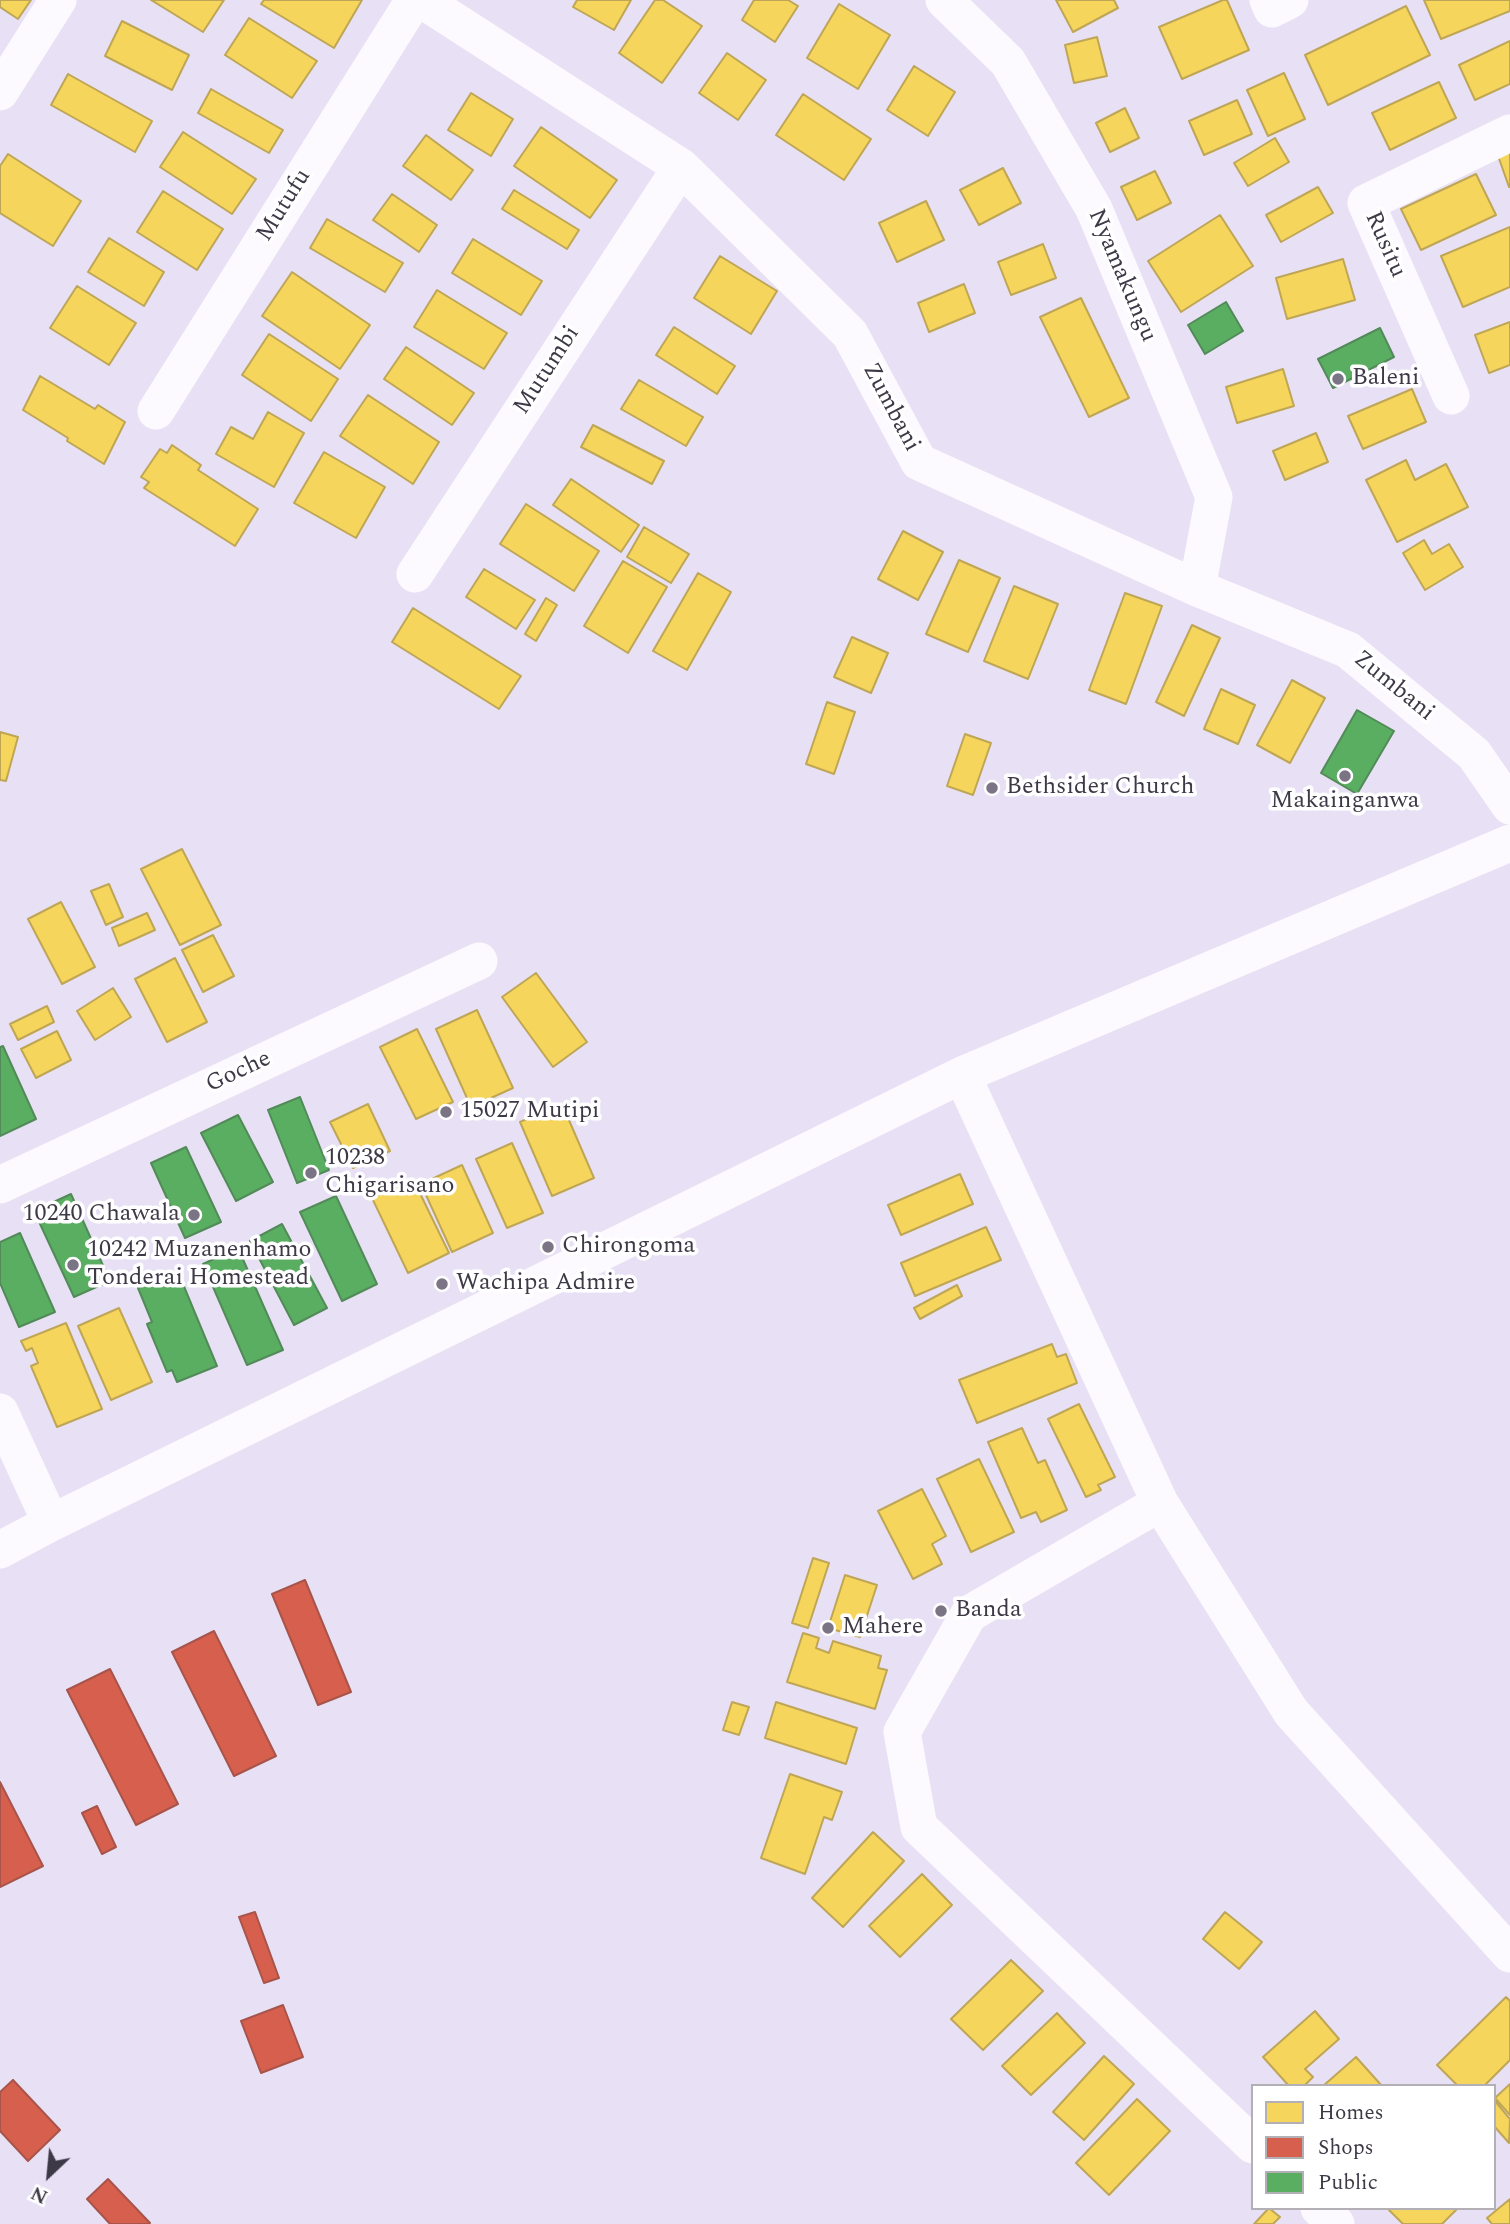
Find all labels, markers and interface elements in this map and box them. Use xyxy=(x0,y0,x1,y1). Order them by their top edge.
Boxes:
street label: Mutufu xyxy=(252,164,318,248)
street label: Nyamakungu xyxy=(1080,205,1162,347)
street label: Rusitu xyxy=(1357,208,1411,282)
street label: Mutumbi xyxy=(509,321,587,421)
street label: Zumbani xyxy=(855,359,925,457)
place label: Baleni xyxy=(1352,365,1419,393)
marker: Baleni xyxy=(1330,371,1346,387)
street label: Zumbani xyxy=(1347,646,1439,728)
marker: Makainganwa xyxy=(1337,768,1353,784)
place label: Bethsider Church xyxy=(1006,774,1194,802)
marker: Bethsider Church xyxy=(984,780,1000,796)
place label: Makainganwa xyxy=(1271,788,1419,816)
street label: Goche xyxy=(202,1045,276,1101)
place label: 15027 Mutipi xyxy=(460,1098,600,1126)
marker: 15027 Mutipi xyxy=(438,1104,454,1120)
place label: 10238 Chigarisano xyxy=(325,1145,454,1201)
marker: 10238 Chigarisano xyxy=(303,1165,319,1181)
place label: 10240 Chawala xyxy=(23,1201,180,1229)
marker: 10240 Chawala xyxy=(186,1207,202,1223)
place label: Chirongoma xyxy=(562,1233,695,1261)
place label: 10242 Muzanenhamo Tonderai Homestead xyxy=(87,1237,312,1293)
marker: Chirongoma xyxy=(540,1239,556,1255)
marker: 10242 Muzanenhamo Tonderai Homestead xyxy=(65,1257,81,1273)
place label: Wachipa Admire xyxy=(456,1270,635,1298)
marker: Wachipa Admire xyxy=(434,1276,450,1292)
place label: Banda xyxy=(955,1597,1022,1625)
marker: Banda xyxy=(933,1603,949,1619)
place label: Mahere xyxy=(842,1614,923,1642)
marker: Mahere xyxy=(820,1620,836,1636)
legend xyxy=(1251,2084,1496,2210)
text: Homes xyxy=(1318,2097,1384,2129)
text: Shops xyxy=(1318,2132,1374,2164)
north arrow xyxy=(14,2140,84,2210)
text: Public xyxy=(1318,2167,1378,2199)
text: N xyxy=(26,2178,53,2211)

